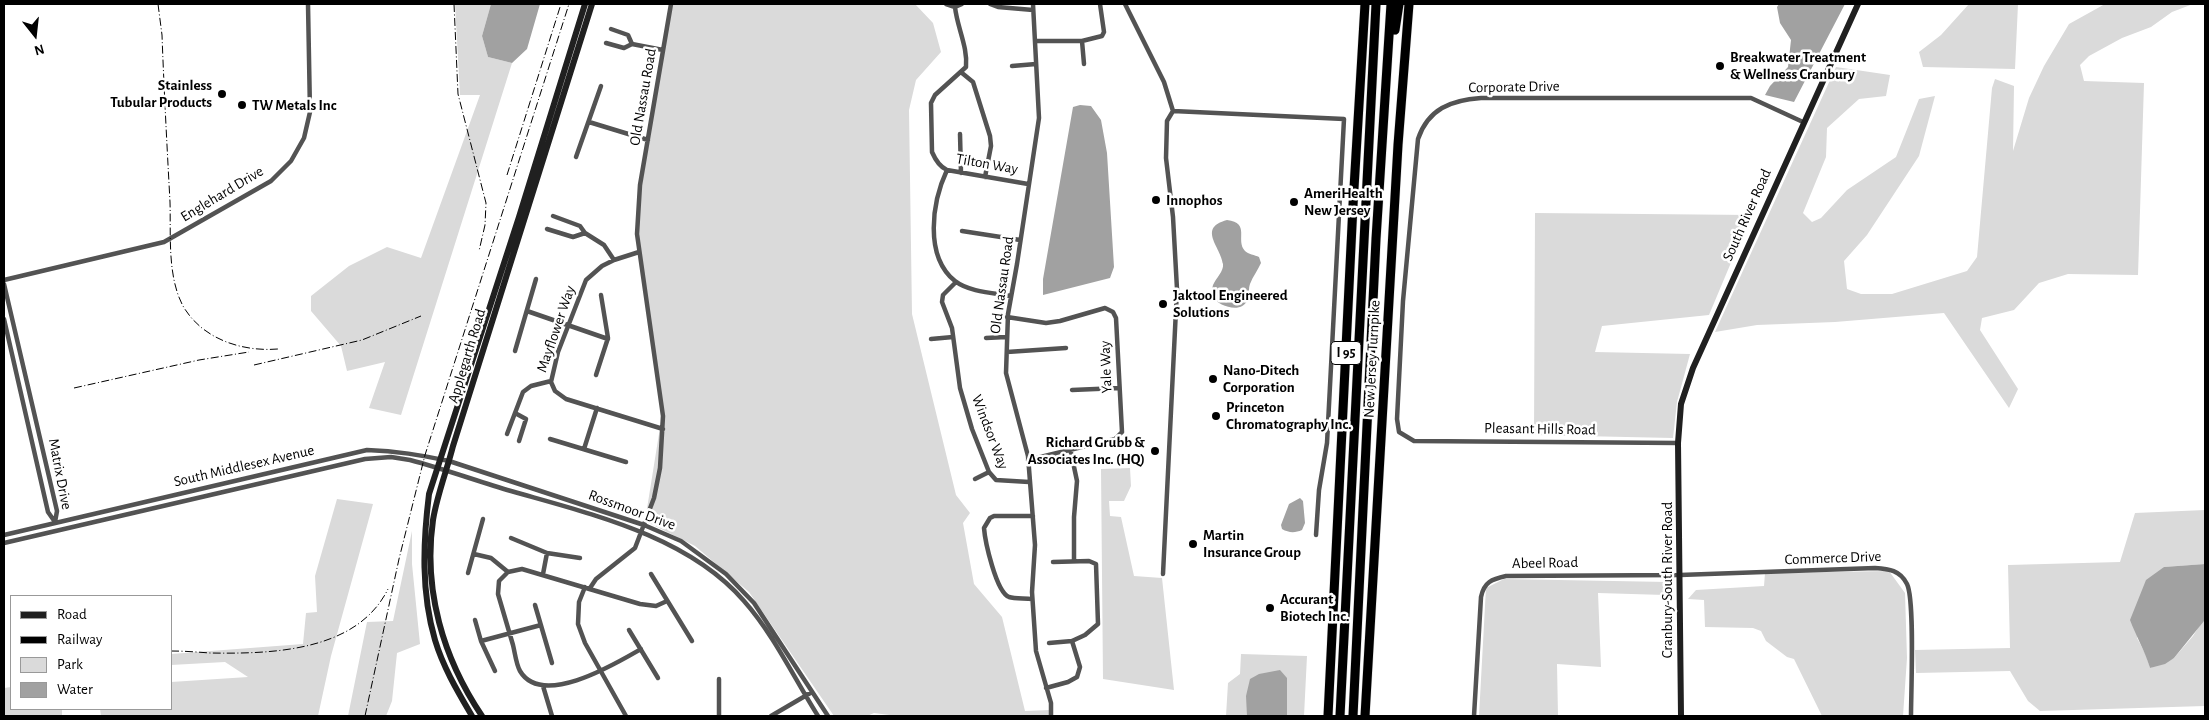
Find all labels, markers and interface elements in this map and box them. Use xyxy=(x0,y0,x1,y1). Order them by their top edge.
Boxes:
north arrow xyxy=(10,10,60,60)
text: N xyxy=(33,41,46,57)
street label: Old Nassau Road xyxy=(626,47,660,147)
place label: Breakwater Treatment & Wellness Cranbury xyxy=(1730,48,1866,83)
marker: Breakwater Treatment & Wellness Cranbury xyxy=(1714,60,1726,72)
place label: Stainless Tubular Products xyxy=(110,76,212,111)
street label: Corporate Drive xyxy=(1468,77,1560,97)
marker: Stainless Tubular Products xyxy=(216,88,228,100)
place label: TW Metals Inc xyxy=(252,96,336,114)
marker: TW Metals Inc xyxy=(236,99,248,111)
street label: Tilton Way xyxy=(955,150,1019,178)
street label: Englehard Drive xyxy=(177,162,267,226)
street label: South River Road xyxy=(1719,166,1775,264)
place label: AmeriHealth New Jersey xyxy=(1304,184,1383,219)
place label: Innophos xyxy=(1166,191,1222,209)
marker: Innophos xyxy=(1150,194,1162,206)
marker: AmeriHealth New Jersey xyxy=(1288,196,1300,208)
street label: Old Nassau Road xyxy=(986,235,1018,335)
street label: Mayflower Way xyxy=(533,283,579,375)
place label: Jaktool Engineered Solutions xyxy=(1173,286,1288,321)
marker: Jaktool Engineered Solutions xyxy=(1157,298,1169,310)
street label: New Jersey Turnpike xyxy=(1360,300,1384,418)
street label: Applegarth Road xyxy=(444,307,490,405)
street label: Yale Way xyxy=(1096,340,1116,394)
road number: I 95 xyxy=(1331,342,1361,364)
place label: Nano-Ditech Corporation xyxy=(1223,361,1299,396)
marker: Nano-Ditech Corporation xyxy=(1207,373,1219,385)
street label: Windsor Way xyxy=(968,392,1012,472)
place label: Princeton Chromatography Inc. xyxy=(1226,398,1351,433)
marker: Princeton Chromatography Inc. xyxy=(1210,410,1222,422)
street label: Pleasant Hills Road xyxy=(1484,419,1596,439)
place label: Richard Grubb & Associates Inc. (HQ) xyxy=(1028,433,1145,468)
street label: Matrix Drive xyxy=(44,437,76,511)
street label: South Middlesex Avenue xyxy=(172,441,316,491)
marker: Richard Grubb & Associates Inc. (HQ) xyxy=(1149,445,1161,457)
street label: Rossmoor Drive xyxy=(586,486,678,534)
street label: Cranbury-South River Road xyxy=(1658,502,1676,658)
place label: Martin Insurance Group xyxy=(1203,526,1301,561)
marker: Martin Insurance Group xyxy=(1187,538,1199,550)
street label: Commerce Drive xyxy=(1784,547,1882,569)
street label: Abeel Road xyxy=(1512,553,1578,573)
place label: Accurant Biotech Inc. xyxy=(1280,590,1349,625)
legend xyxy=(10,595,172,710)
marker: Accurant Biotech Inc. xyxy=(1264,602,1276,614)
text: Road xyxy=(57,607,87,622)
text: Railway xyxy=(57,632,102,647)
text: Park xyxy=(57,657,83,672)
text: Water xyxy=(57,682,93,697)

